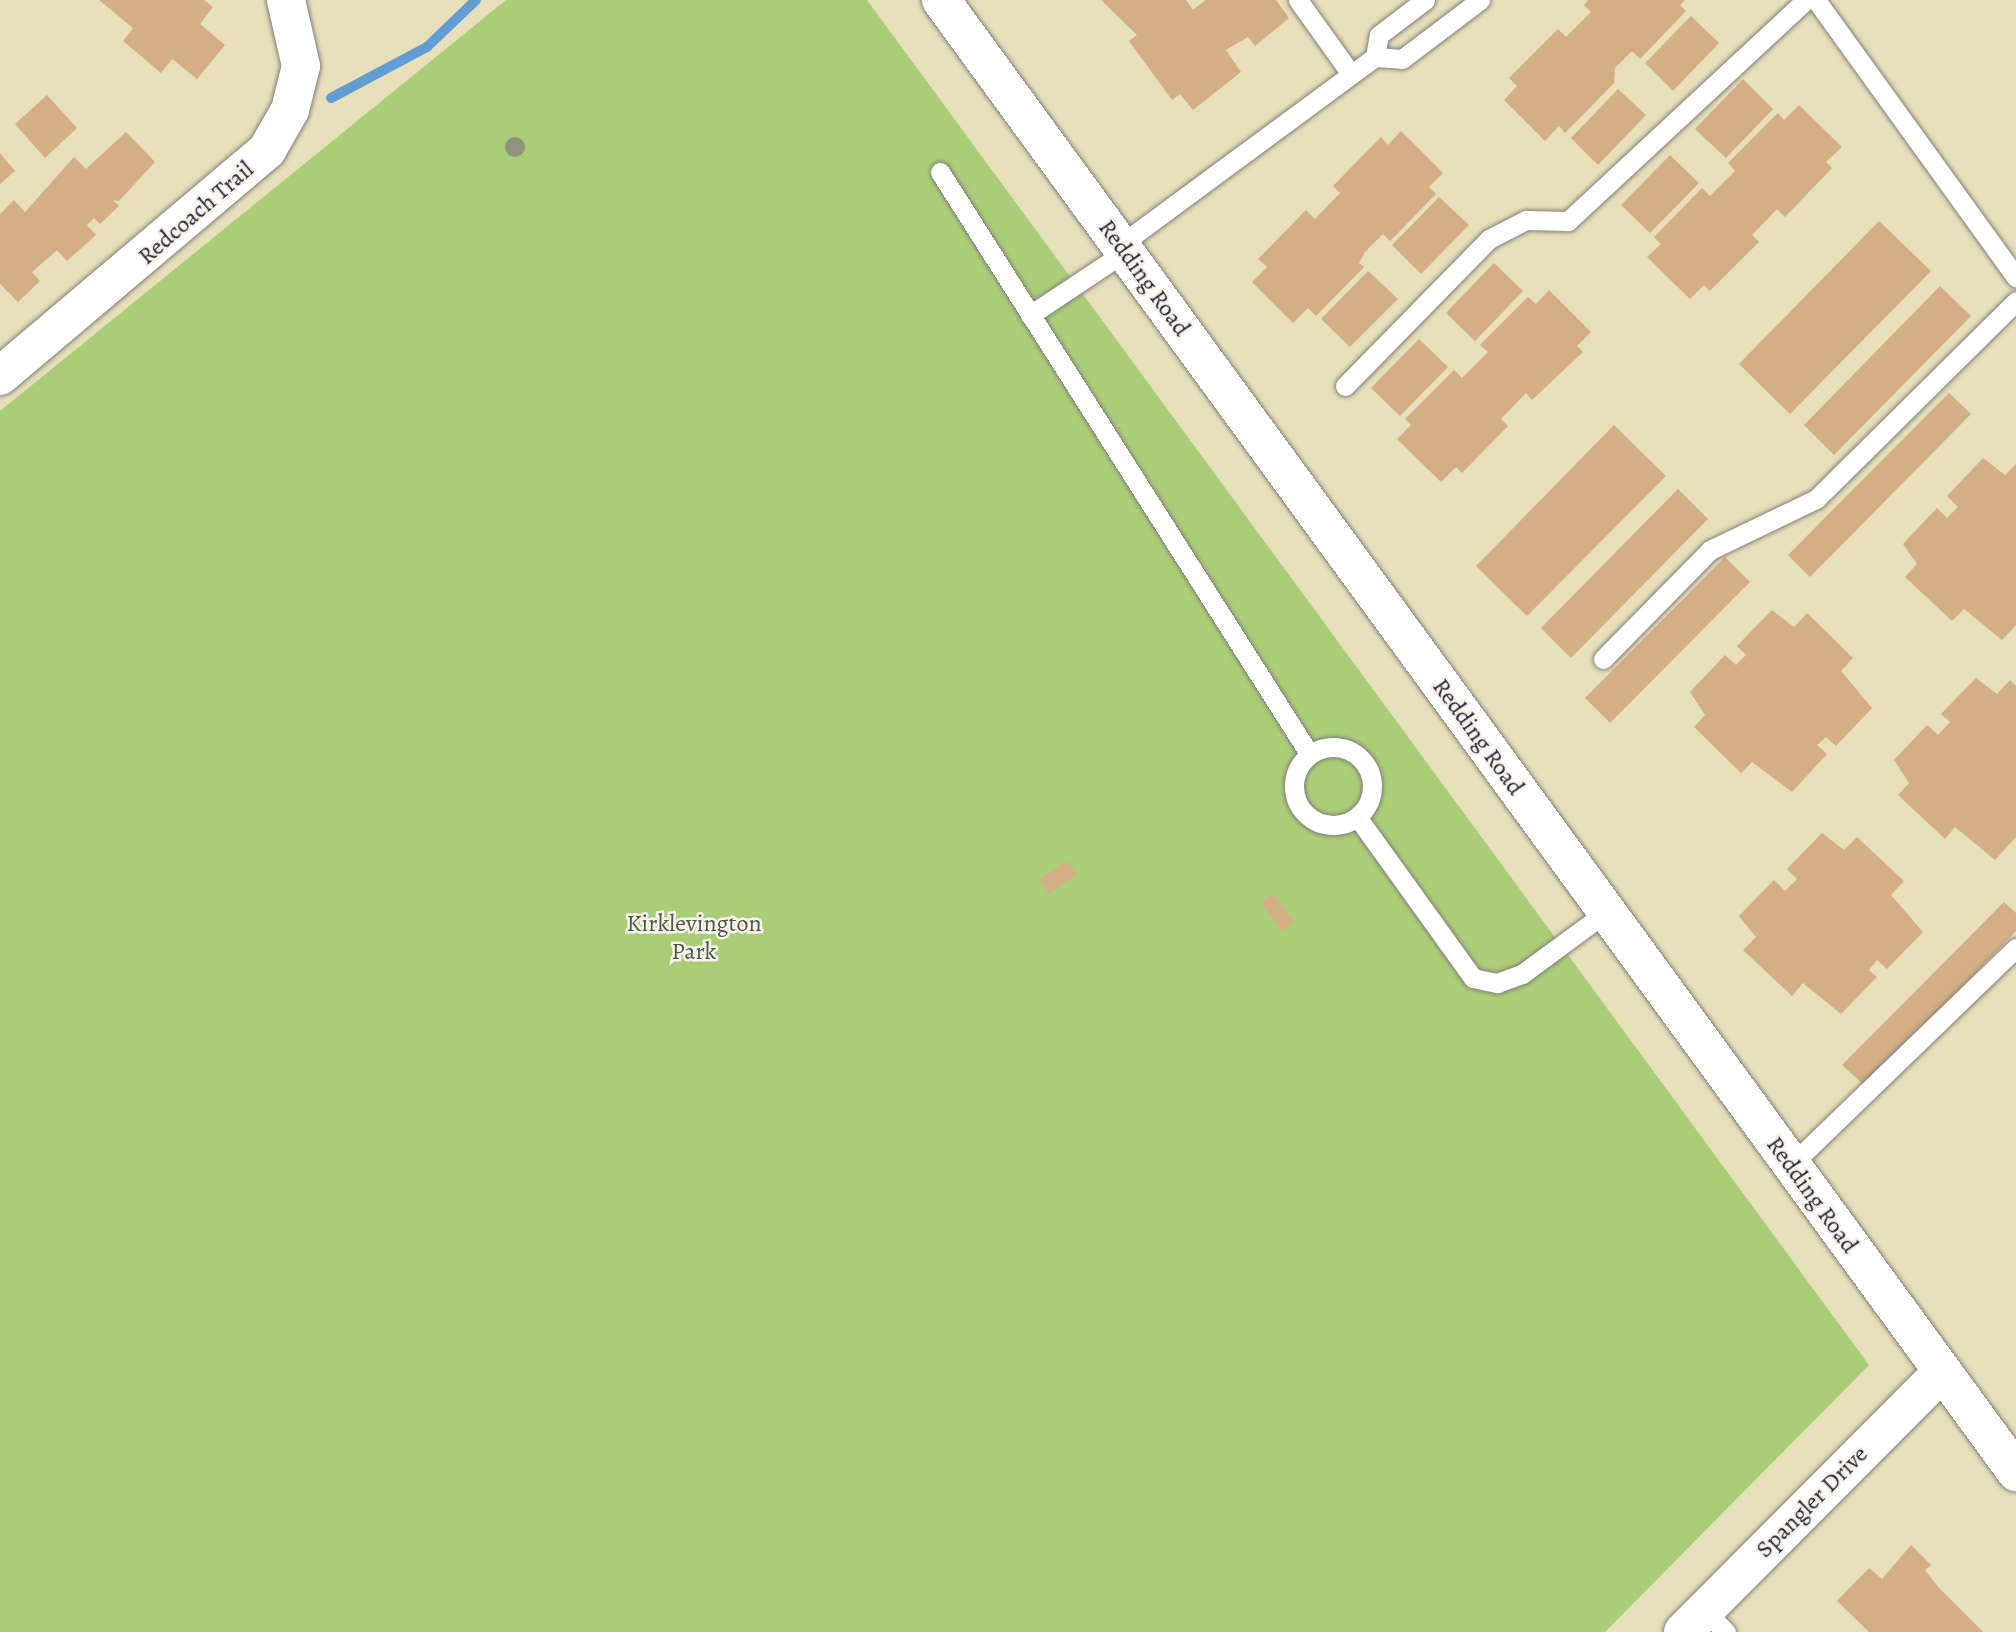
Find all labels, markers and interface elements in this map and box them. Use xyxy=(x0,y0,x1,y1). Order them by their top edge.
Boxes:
street label: Redcoach Trail xyxy=(132,155,260,271)
street label: Redding Road xyxy=(1092,214,1196,342)
street label: Redding Road xyxy=(1426,673,1530,801)
park label: Kirklevington Park xyxy=(626,910,762,966)
street label: Redding Road xyxy=(1760,1131,1864,1259)
street label: Spangler Drive xyxy=(1750,1440,1874,1564)

